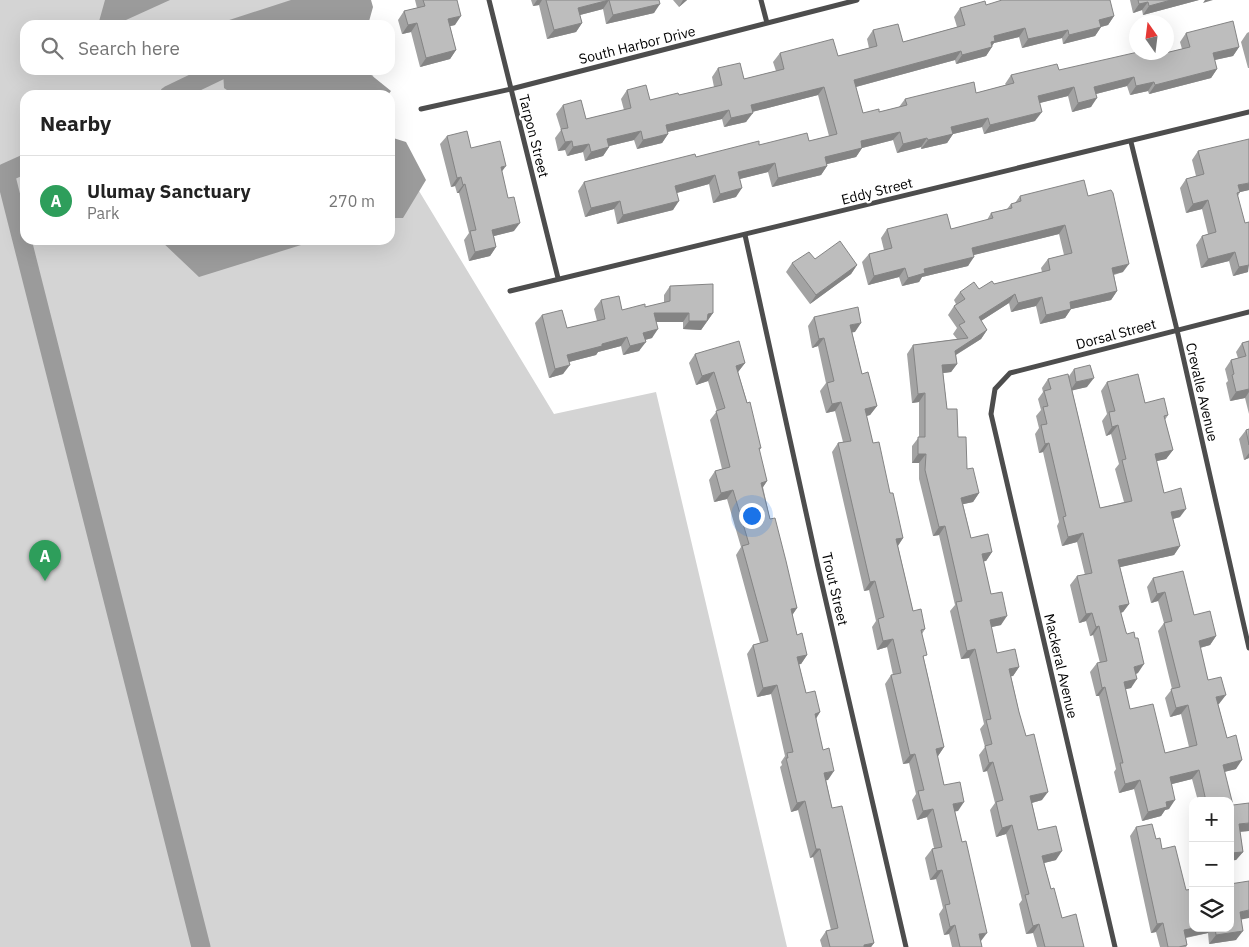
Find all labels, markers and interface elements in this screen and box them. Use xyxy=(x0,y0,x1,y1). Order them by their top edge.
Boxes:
north arrow xyxy=(1129,15,1174,60)
search box xyxy=(20,20,395,75)
street label: South Harbor Drive xyxy=(577,22,697,68)
icon: search xyxy=(38,34,66,62)
text: Search here xyxy=(78,36,180,60)
street label: Tarpon Street xyxy=(515,92,553,180)
text: Nearby xyxy=(40,109,111,137)
street label: Eddy Street xyxy=(839,173,915,209)
text: Ulumay Sanctuary xyxy=(87,179,251,203)
text: A xyxy=(51,191,61,211)
text: 270 m xyxy=(328,191,375,211)
text: Park xyxy=(87,203,119,223)
street label: Dorsal Street xyxy=(1074,315,1158,353)
street label: Crevalle Avenue xyxy=(1182,341,1222,443)
your location xyxy=(739,503,765,529)
pin: A xyxy=(29,540,61,581)
street label: Trout Street xyxy=(818,551,852,628)
street label: Mackeral Avenue xyxy=(1040,612,1082,721)
map controls xyxy=(1189,797,1234,932)
button: + xyxy=(1189,797,1234,842)
button: − xyxy=(1189,842,1234,887)
button: layers xyxy=(1189,887,1234,932)

